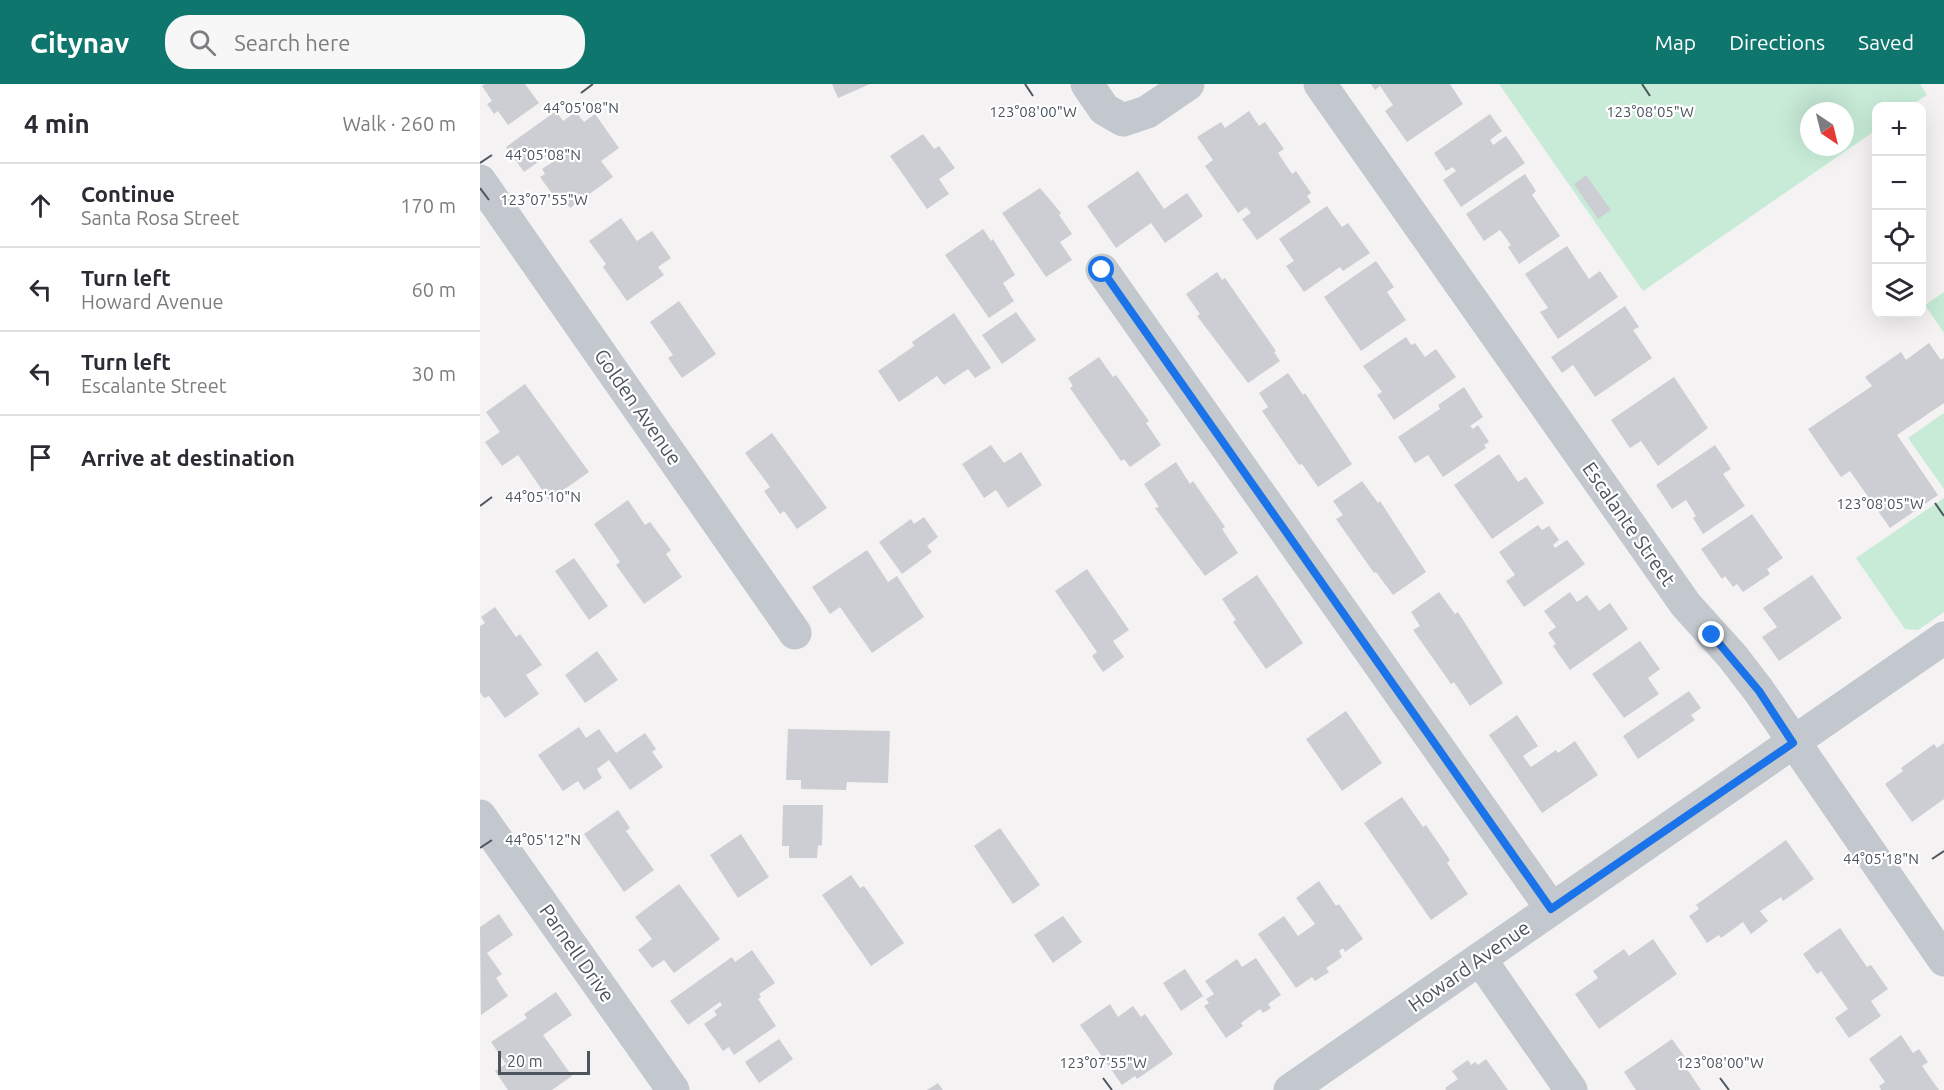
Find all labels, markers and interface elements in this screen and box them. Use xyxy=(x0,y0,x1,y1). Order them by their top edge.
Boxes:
search box xyxy=(165,15,585,69)
icon: search xyxy=(186,26,219,59)
text: Citynav xyxy=(30,27,129,58)
text: Search here xyxy=(234,30,350,55)
text: Map xyxy=(1655,30,1696,54)
text: Directions xyxy=(1729,30,1825,54)
text: Saved xyxy=(1858,30,1914,54)
text: 44°05'08"N xyxy=(543,99,619,116)
north arrow xyxy=(1800,102,1854,156)
map controls xyxy=(1872,102,1926,318)
button: + xyxy=(1872,102,1926,156)
text: 123°08'00"W xyxy=(989,103,1077,120)
text: 123°08'05"W xyxy=(1606,103,1694,120)
text: 4 min xyxy=(24,109,90,138)
text: Walk · 260 m xyxy=(343,112,456,135)
text: 44°05'08"N xyxy=(505,146,581,163)
button: − xyxy=(1872,156,1926,210)
text: Continue xyxy=(81,181,175,206)
icon: ahead xyxy=(24,189,57,222)
text: 123°07'55"W xyxy=(500,191,588,208)
text: 170 m xyxy=(400,194,456,217)
text: Santa Rosa Street xyxy=(81,206,239,229)
button: locate xyxy=(1872,210,1926,264)
route start xyxy=(1088,256,1114,282)
button: layers xyxy=(1872,264,1926,318)
text: Turn left xyxy=(81,265,171,290)
icon: left xyxy=(24,273,57,306)
text: 60 m xyxy=(412,278,456,301)
text: Howard Avenue xyxy=(81,290,224,313)
street label: Golden Avenue xyxy=(590,344,687,469)
text: Turn left xyxy=(81,349,171,374)
icon: left xyxy=(24,357,57,390)
text: 30 m xyxy=(412,362,456,385)
text: Escalante Street xyxy=(81,374,227,397)
icon: arrive xyxy=(24,441,57,474)
text: Arrive at destination xyxy=(81,445,295,470)
street label: Escalante Street xyxy=(1578,457,1681,590)
text: 44°05'10"N xyxy=(505,488,581,505)
text: 123°08'05"W xyxy=(1836,495,1924,512)
route end xyxy=(1698,621,1724,647)
text: 44°05'12"N xyxy=(505,831,581,848)
text: 44°05'18"N xyxy=(1843,850,1919,867)
street label: Parnell Drive xyxy=(535,899,620,1006)
street label: Howard Avenue xyxy=(1404,915,1534,1016)
scale bar xyxy=(498,1048,590,1076)
text: 20 m xyxy=(507,1052,543,1070)
text: 123°07'55"W xyxy=(1059,1054,1147,1071)
text: 123°08'00"W xyxy=(1676,1054,1764,1071)

